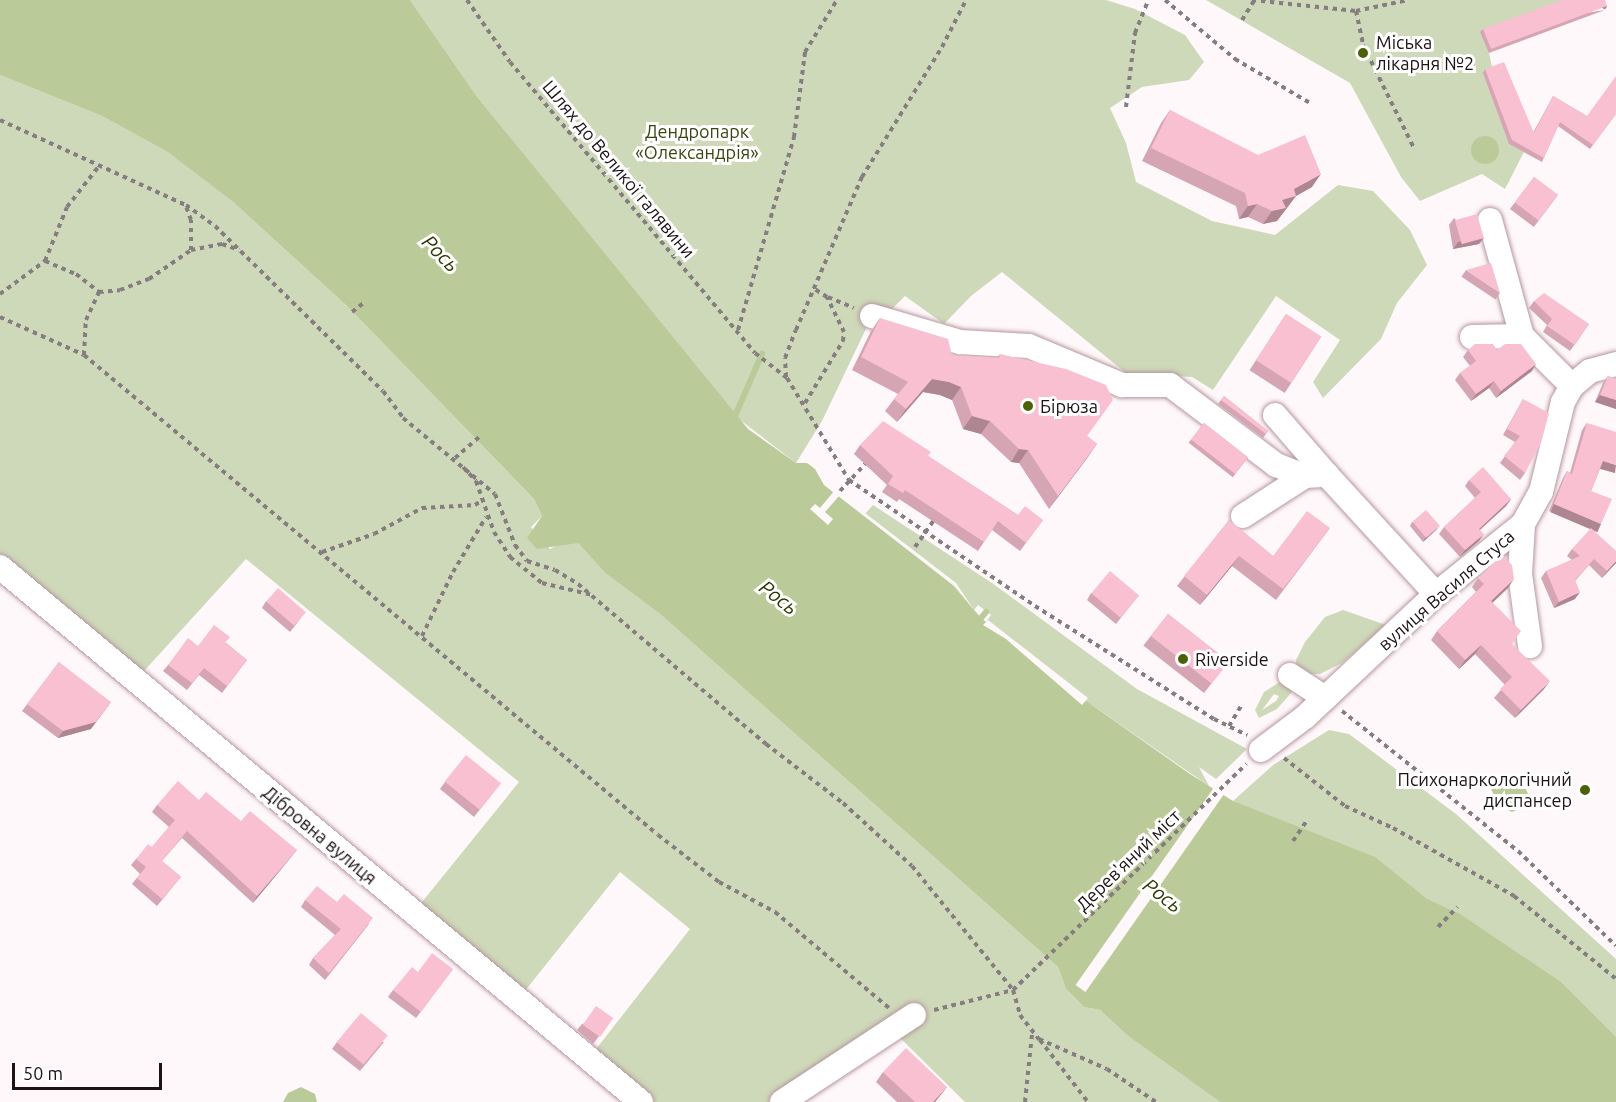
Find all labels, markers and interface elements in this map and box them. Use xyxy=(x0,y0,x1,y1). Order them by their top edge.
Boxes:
place label: Міська лікарня №2 xyxy=(1376,32,1474,74)
marker: Міська лікарня №2 xyxy=(1354,44,1372,62)
street label: Шлях до Великої галявини xyxy=(538,76,700,262)
park label: Дендропарк «Олександрія» xyxy=(635,121,759,164)
water label: Рось xyxy=(418,230,464,276)
place label: Бірюза xyxy=(1040,395,1098,417)
marker: Бірюза xyxy=(1021,399,1035,413)
street label: вулиця Василя Стуса xyxy=(1374,525,1518,655)
water label: Рось xyxy=(755,575,803,619)
place label: Riverside xyxy=(1195,648,1269,670)
marker: Riverside xyxy=(1176,652,1190,666)
place label: Психонаркологічний диспансер xyxy=(1397,769,1572,812)
street label: Дібровна вулиця xyxy=(259,781,381,889)
marker: Психонаркологічний диспансер xyxy=(1576,781,1594,799)
street label: Дерев'яний міст xyxy=(1071,805,1185,915)
water label: Рось xyxy=(1139,873,1187,917)
scale bar xyxy=(15,1051,165,1089)
text: 50 m xyxy=(23,1063,63,1083)

